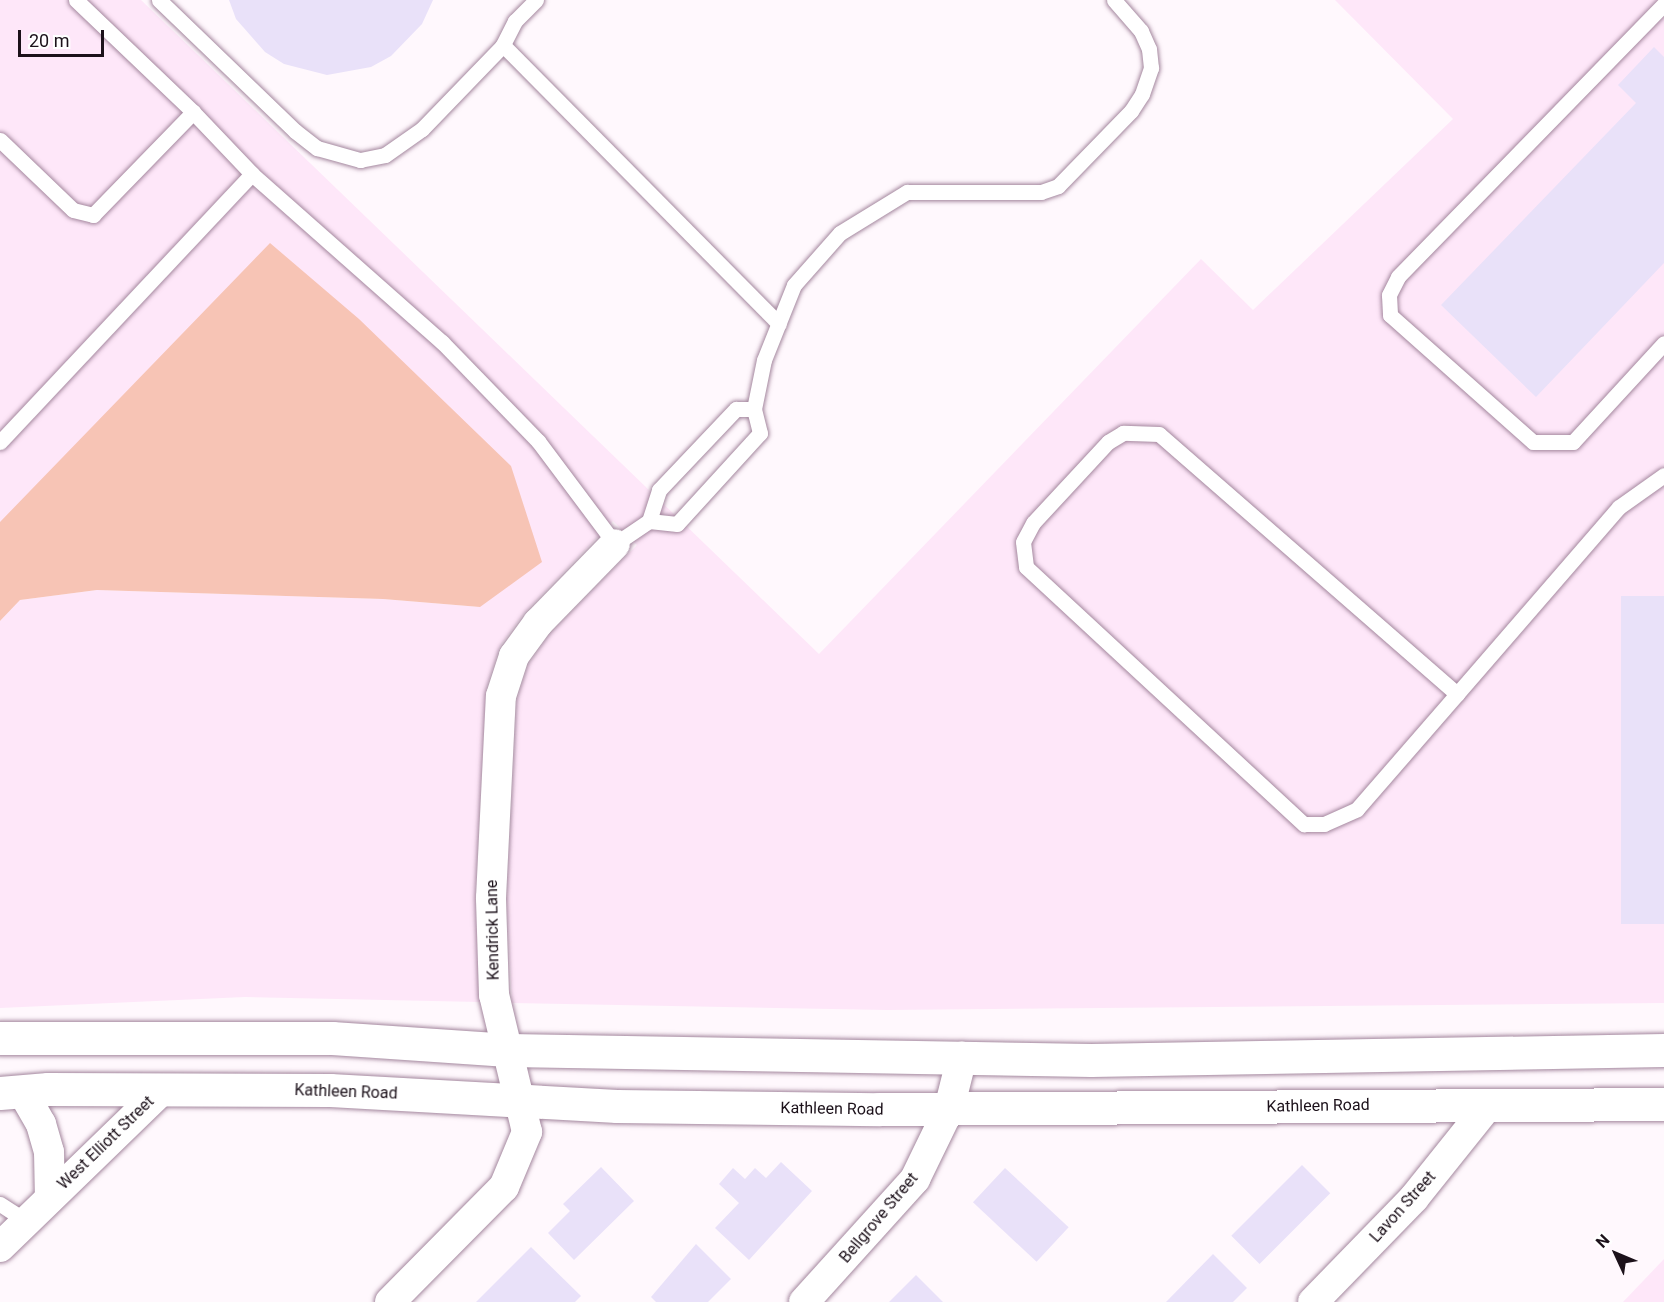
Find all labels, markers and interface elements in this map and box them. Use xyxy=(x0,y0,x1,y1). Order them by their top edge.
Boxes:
scale bar xyxy=(21,18,106,56)
text: 20 m xyxy=(29,30,69,51)
street label: Kendrick Lane xyxy=(483,880,503,980)
street label: Kathleen Road xyxy=(294,1081,398,1103)
street label: West Elliott Street xyxy=(54,1092,158,1194)
street label: Kathleen Road xyxy=(1266,1096,1370,1116)
street label: Kathleen Road xyxy=(780,1099,884,1119)
street label: Lavon Street xyxy=(1366,1168,1440,1246)
street label: Bellgrove Street xyxy=(836,1169,922,1267)
north arrow xyxy=(1586,1224,1646,1284)
text: N xyxy=(1592,1230,1613,1252)

